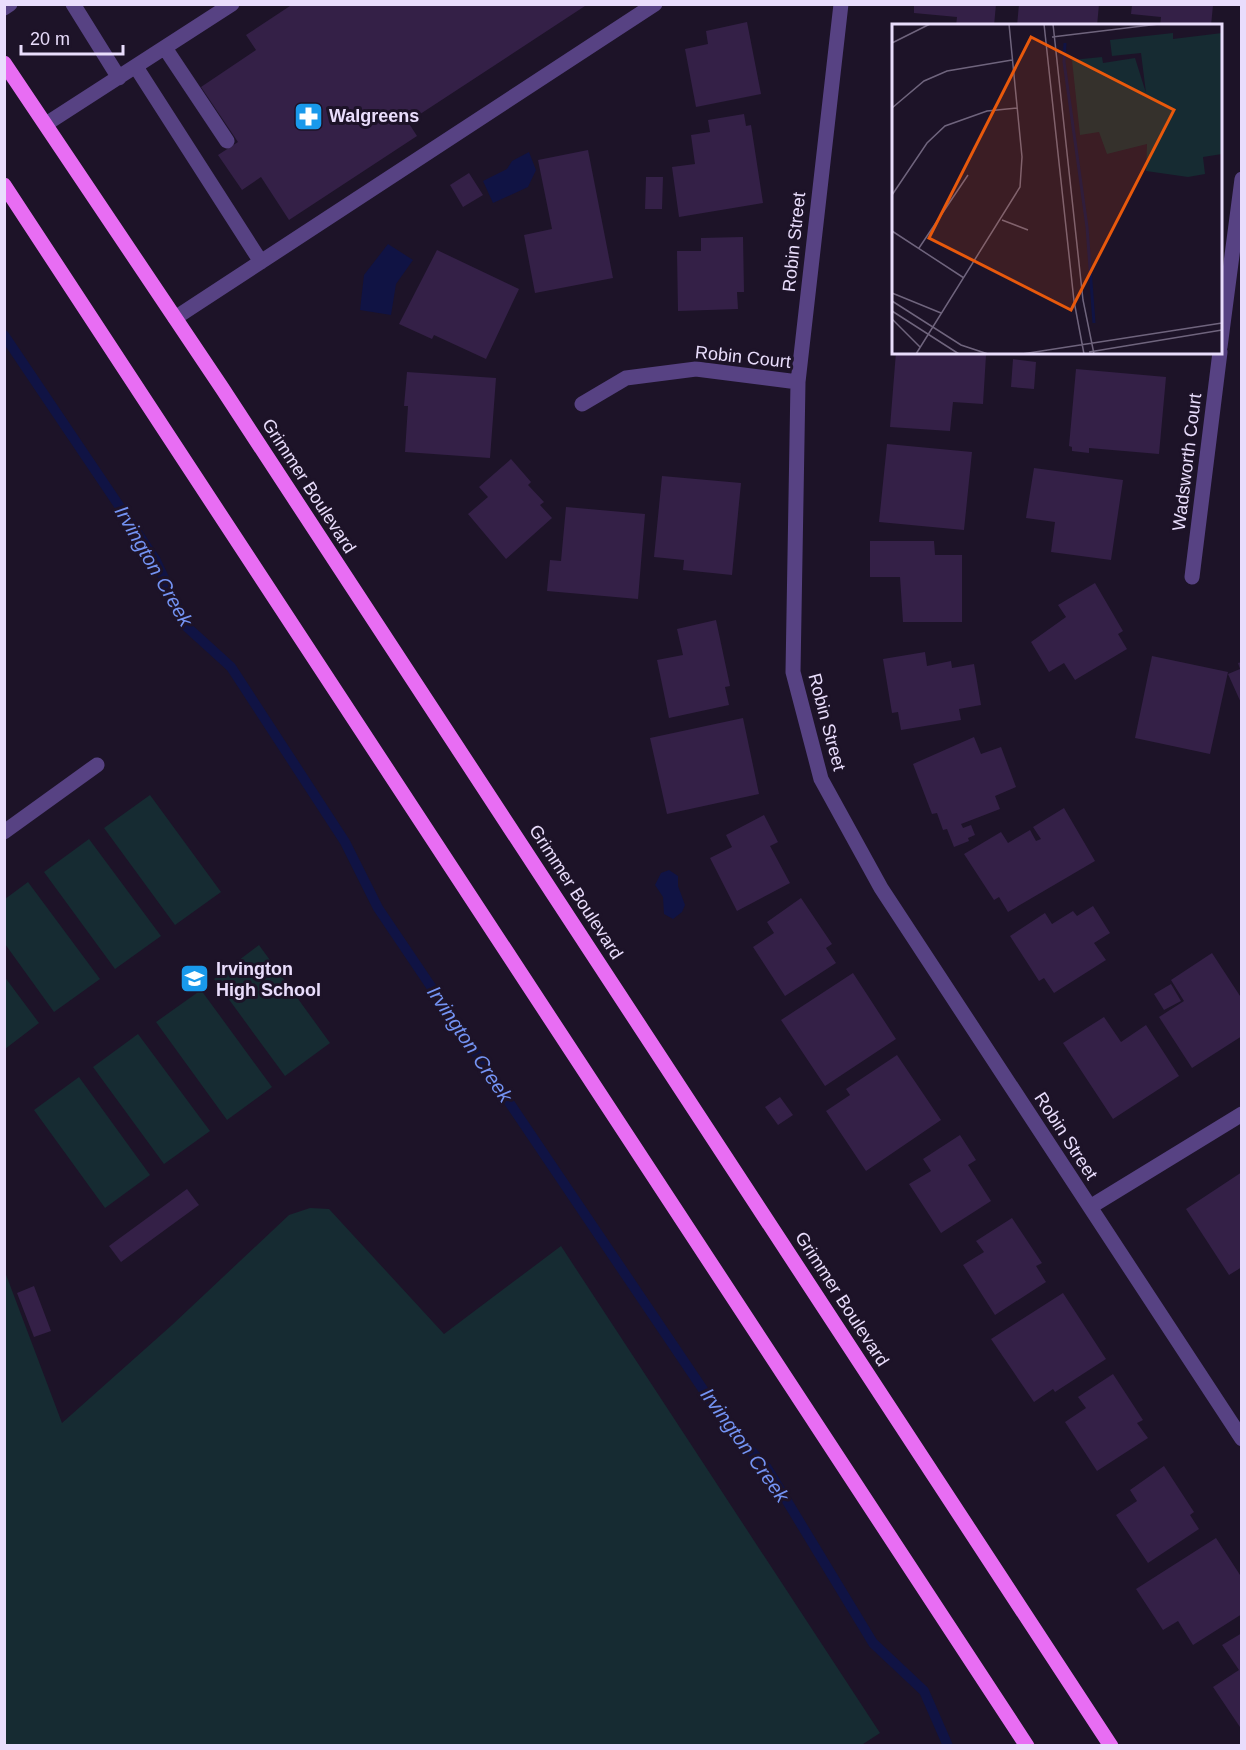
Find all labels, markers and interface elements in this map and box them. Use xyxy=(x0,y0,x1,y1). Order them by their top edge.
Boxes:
scale bar xyxy=(21,18,123,56)
inset map xyxy=(892,24,1222,354)
text: 20 m xyxy=(30,29,70,49)
pharmacy icon: Walgreens xyxy=(292,100,324,132)
place label: Walgreens xyxy=(329,106,419,126)
street label: Robin Street xyxy=(779,191,809,293)
street label: Robin Court xyxy=(694,342,792,372)
street label: Wadsworth Court xyxy=(1169,392,1205,532)
street label: Grimmer Boulevard xyxy=(258,415,360,557)
water label: Irvington Creek xyxy=(111,502,198,631)
street label: Robin Street xyxy=(804,671,850,773)
street label: Grimmer Boulevard xyxy=(525,821,627,963)
place label: Irvington High School xyxy=(216,959,321,1000)
school or university icon: Irvington High School xyxy=(179,963,211,995)
water label: Irvington Creek xyxy=(423,982,518,1107)
street label: Robin Street xyxy=(1030,1089,1102,1183)
street label: Grimmer Boulevard xyxy=(791,1228,893,1370)
water label: Irvington Creek xyxy=(696,1384,794,1507)

